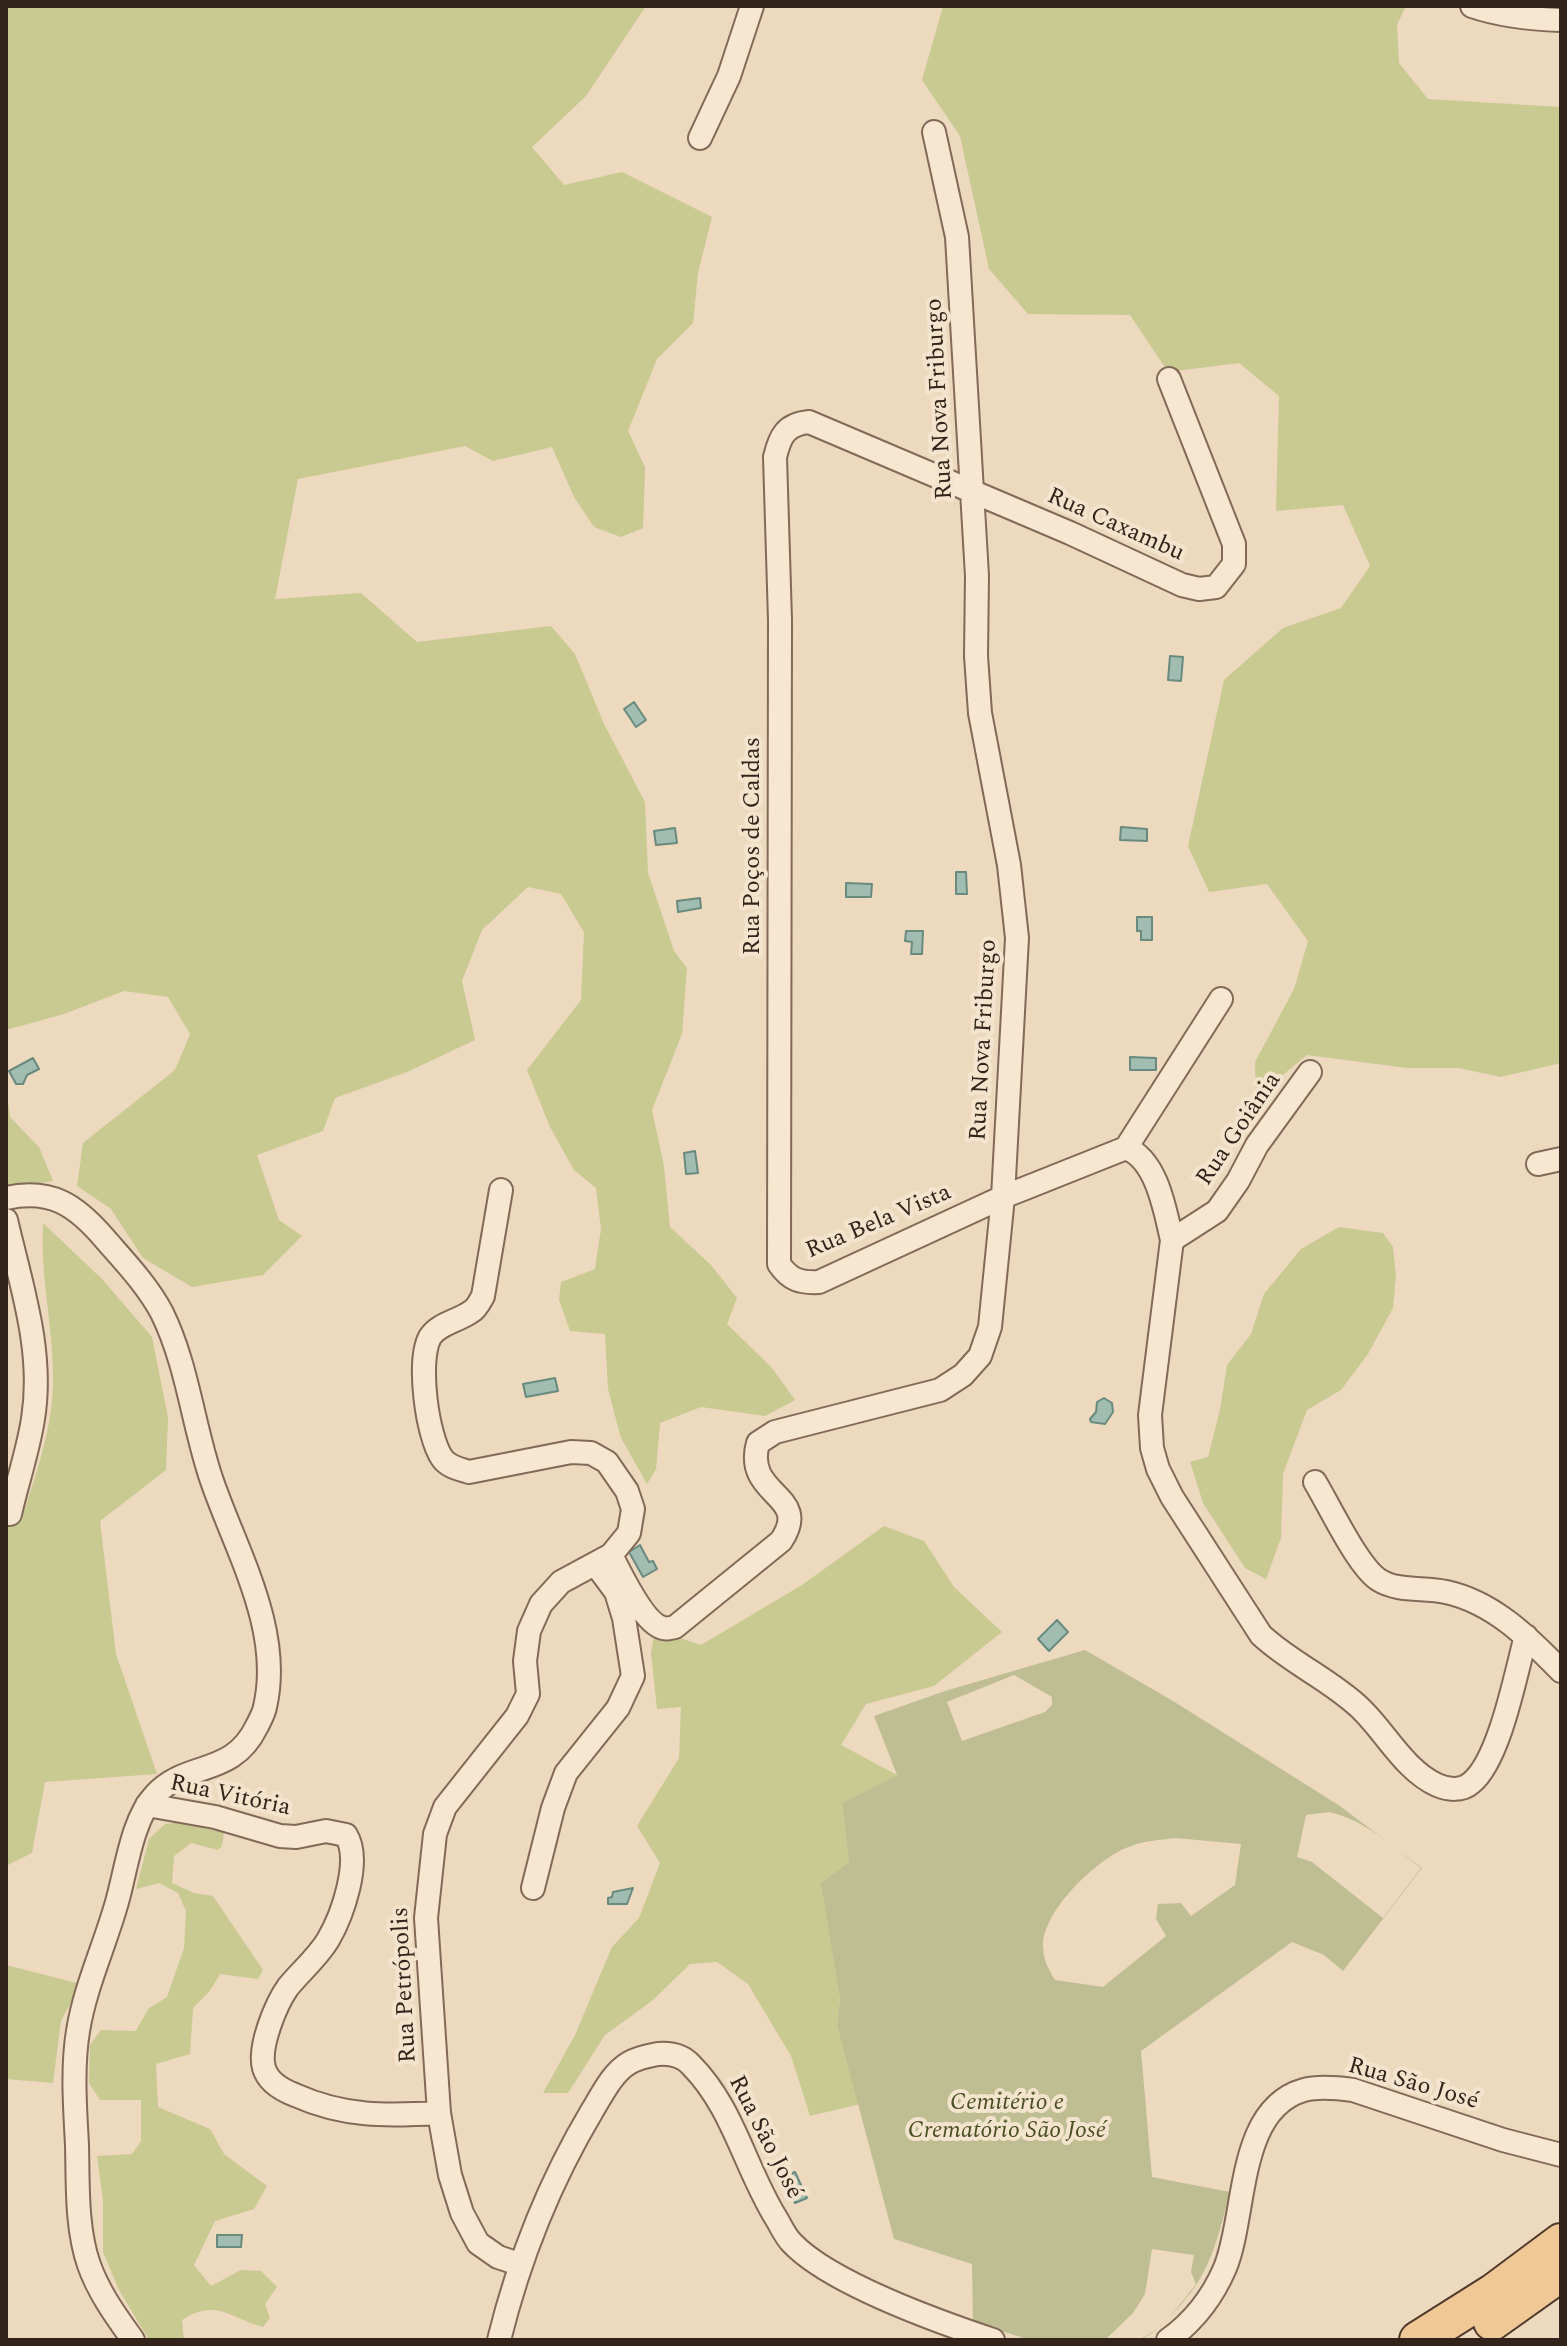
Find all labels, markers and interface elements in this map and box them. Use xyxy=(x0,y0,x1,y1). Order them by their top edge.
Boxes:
street label: Rua Nova Friburgo xyxy=(921,298,961,500)
street label: Rua Caxambu xyxy=(1042,483,1188,569)
street label: Rua Poços de Caldas xyxy=(740,737,768,955)
street label: Rua Nova Friburgo xyxy=(965,939,1005,1141)
street label: Rua Goiânia xyxy=(1191,1068,1289,1192)
street label: Rua Bela Vista xyxy=(802,1179,956,1267)
street label: Rua Vitória xyxy=(167,1770,293,1824)
street label: Rua Petrópolis xyxy=(388,1906,424,2064)
street label: Rua São José xyxy=(1344,2053,1482,2117)
street label: Rua São José xyxy=(721,2071,807,2205)
park label: Cemitério e Crematório São José xyxy=(908,2090,1106,2146)

